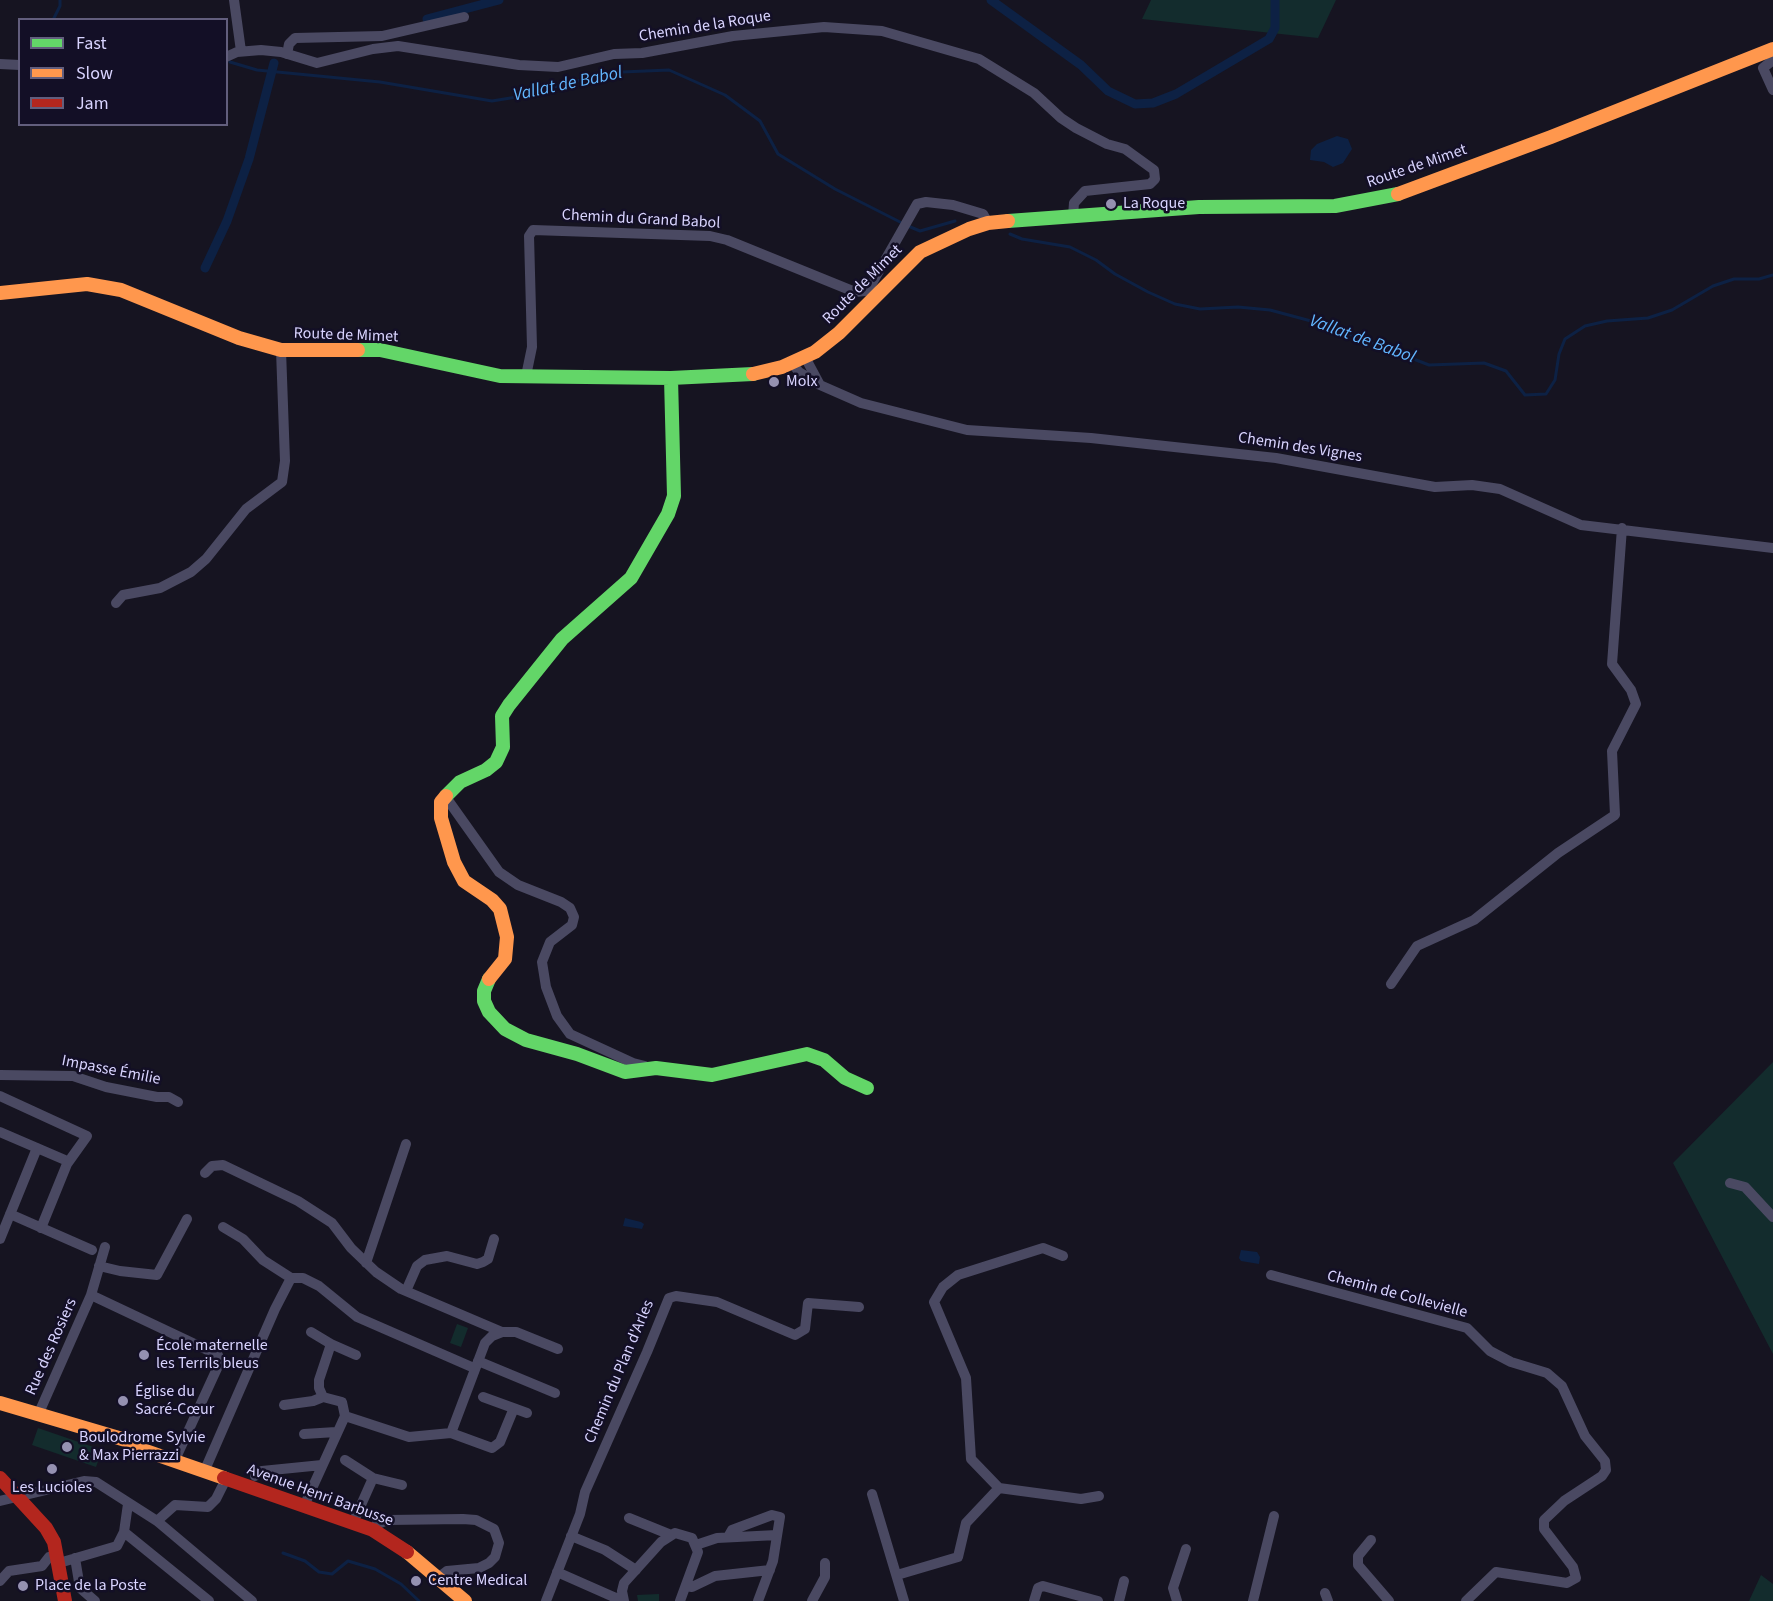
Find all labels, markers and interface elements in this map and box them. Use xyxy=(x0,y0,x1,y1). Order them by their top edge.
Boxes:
street label: Chemin de la Roque xyxy=(638,7,772,47)
legend xyxy=(18,18,228,126)
text: Fast xyxy=(76,31,107,56)
text: Slow xyxy=(76,61,113,86)
water label: Vallat de Babol xyxy=(511,63,625,107)
text: Jam xyxy=(76,91,109,116)
street label: Route de Mimet xyxy=(1364,141,1470,193)
place label: La Roque xyxy=(1123,194,1185,214)
marker: La Roque xyxy=(1104,197,1118,211)
street label: Chemin du Grand Babol xyxy=(561,206,721,234)
street label: Route de Mimet xyxy=(819,241,907,329)
water label: Vallat de Babol xyxy=(1306,311,1418,369)
street label: Route de Mimet xyxy=(293,325,399,347)
place label: Molx xyxy=(786,372,818,392)
marker: Molx xyxy=(767,375,781,389)
street label: Chemin des Vignes xyxy=(1237,429,1363,467)
street label: Impasse Émilie xyxy=(60,1052,162,1090)
street label: Chemin de Collevielle xyxy=(1325,1267,1469,1323)
street label: Rue des Rosiers xyxy=(22,1296,82,1398)
street label: Chemin du Plan d'Arles xyxy=(581,1297,659,1447)
place label: École maternelle les Terrils bleus xyxy=(156,1336,268,1374)
marker: École maternelle les Terrils bleus xyxy=(137,1348,151,1362)
place label: Église du Sacré-Cœur xyxy=(135,1382,214,1420)
marker: Église du Sacré-Cœur xyxy=(116,1394,130,1408)
place label: Boulodrome Sylvie & Max Pierrazzi xyxy=(79,1428,205,1466)
marker: Boulodrome Sylvie & Max Pierrazzi xyxy=(60,1440,74,1454)
street label: Avenue Henri Barbusse xyxy=(244,1461,396,1531)
marker: Les Lucioles xyxy=(45,1462,59,1476)
place label: Les Lucioles xyxy=(12,1478,92,1498)
place label: Centre Medical xyxy=(428,1571,527,1591)
marker: Centre Medical xyxy=(409,1574,423,1588)
place label: Place de la Poste xyxy=(35,1576,146,1596)
marker: Place de la Poste xyxy=(16,1579,30,1593)

